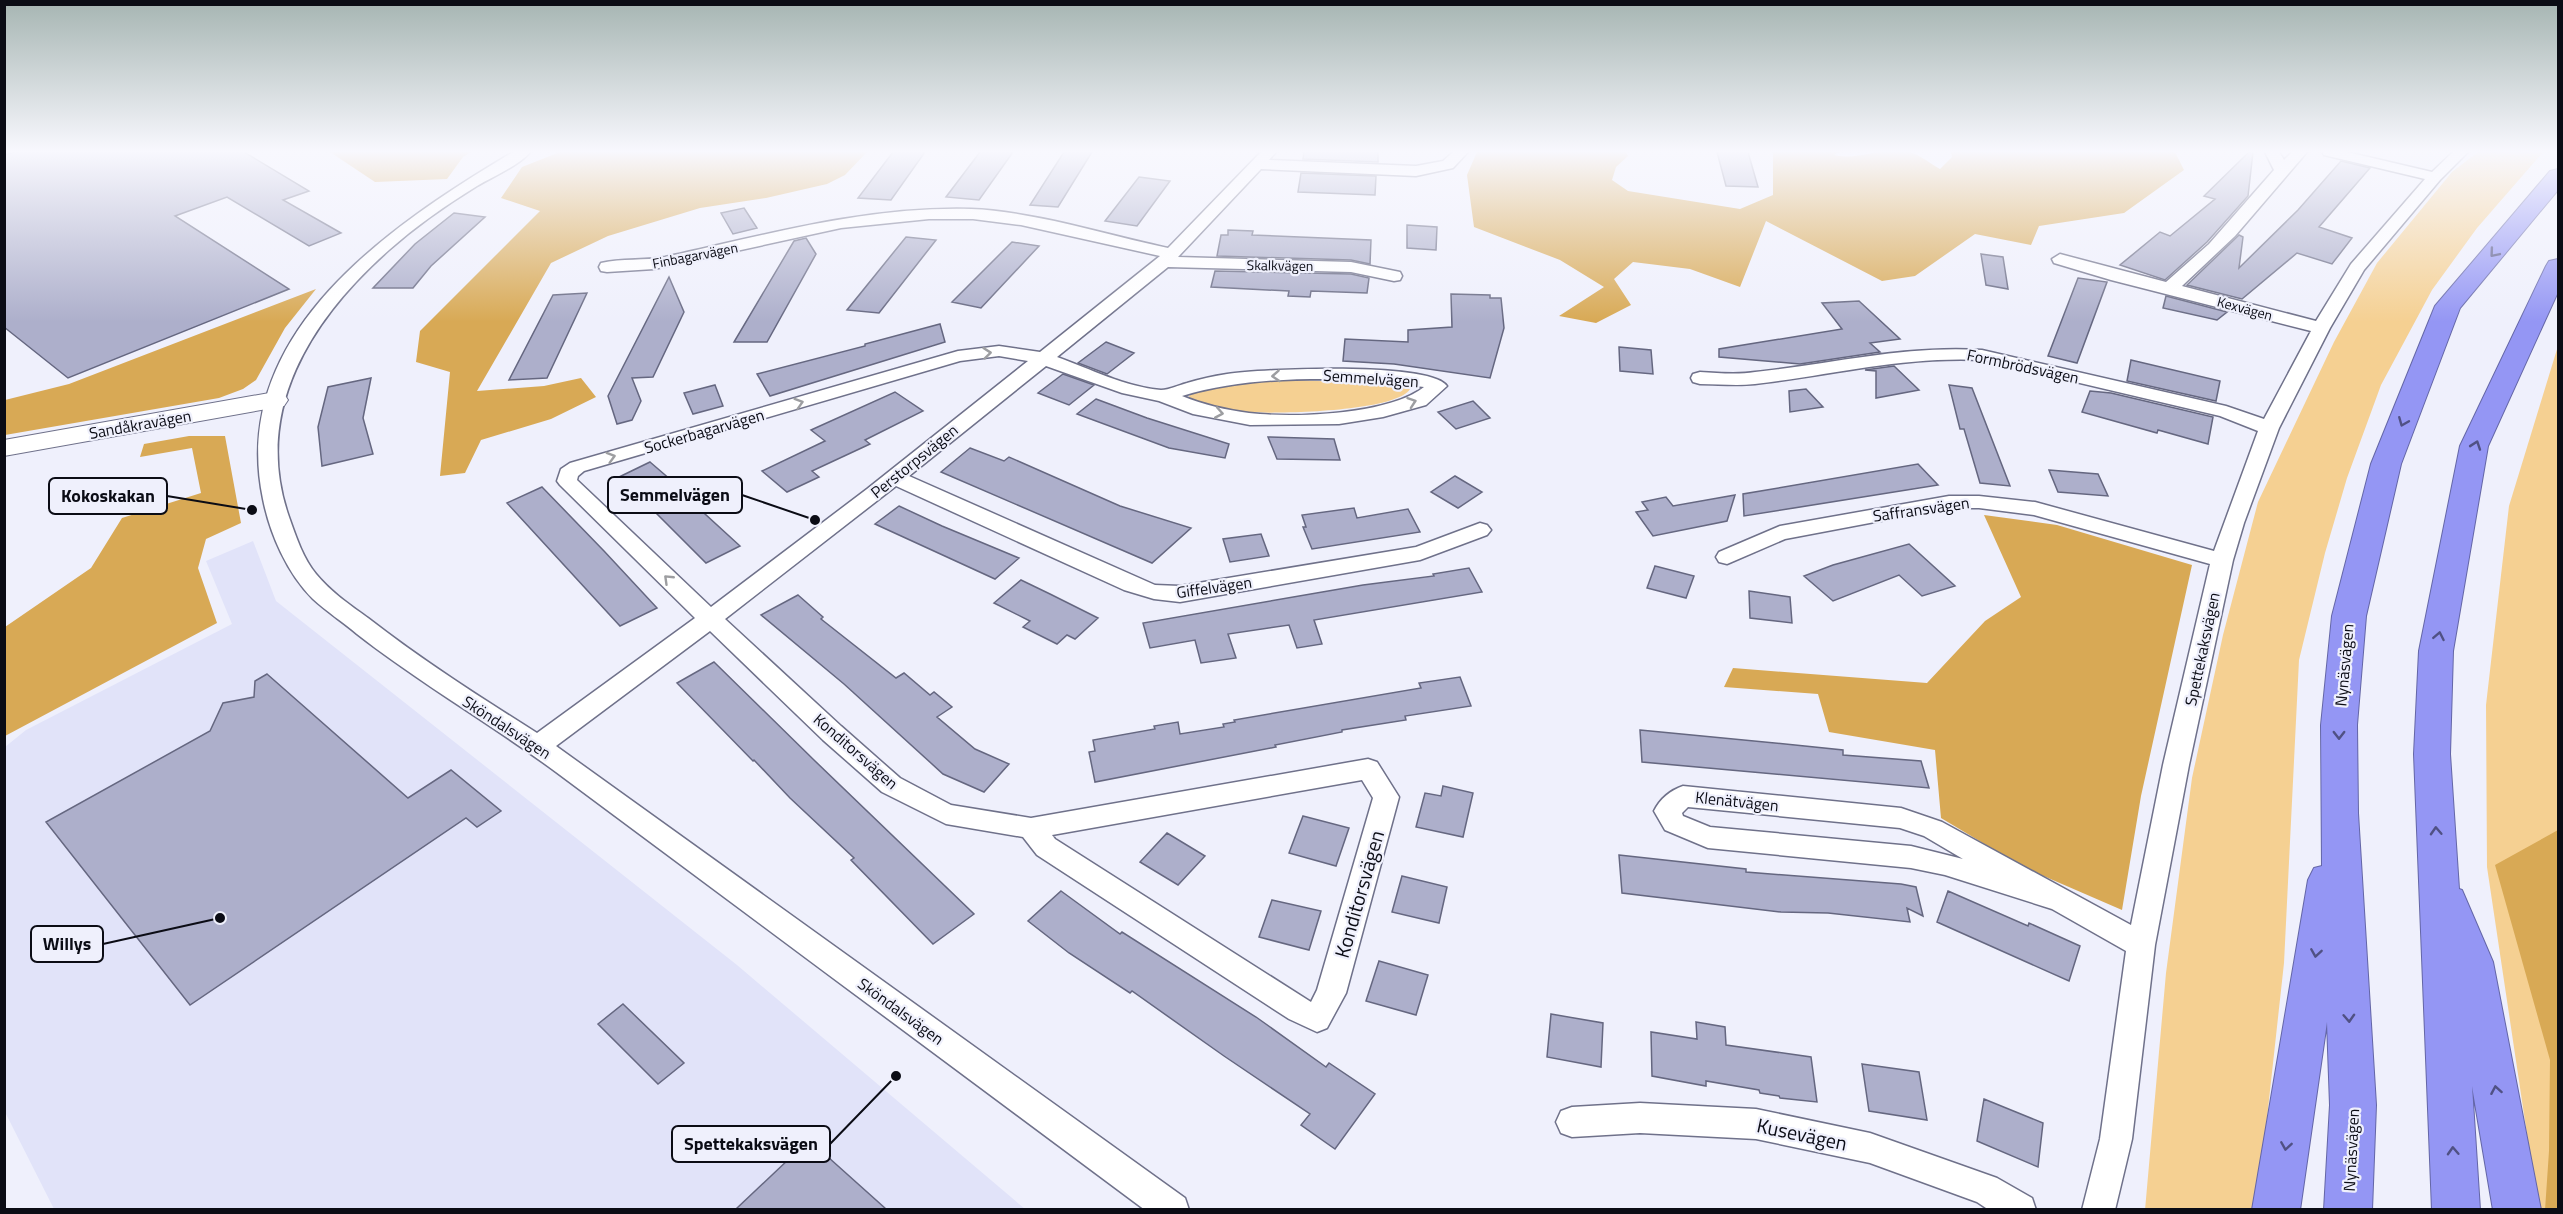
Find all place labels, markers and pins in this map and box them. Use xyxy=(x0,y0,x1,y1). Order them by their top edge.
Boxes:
callout: Semmelvägen xyxy=(608,477,742,513)
callout: Kokoskakan xyxy=(49,478,167,514)
callout: Willys xyxy=(31,926,103,962)
callout: Spettekaksvägen xyxy=(672,1126,830,1162)

